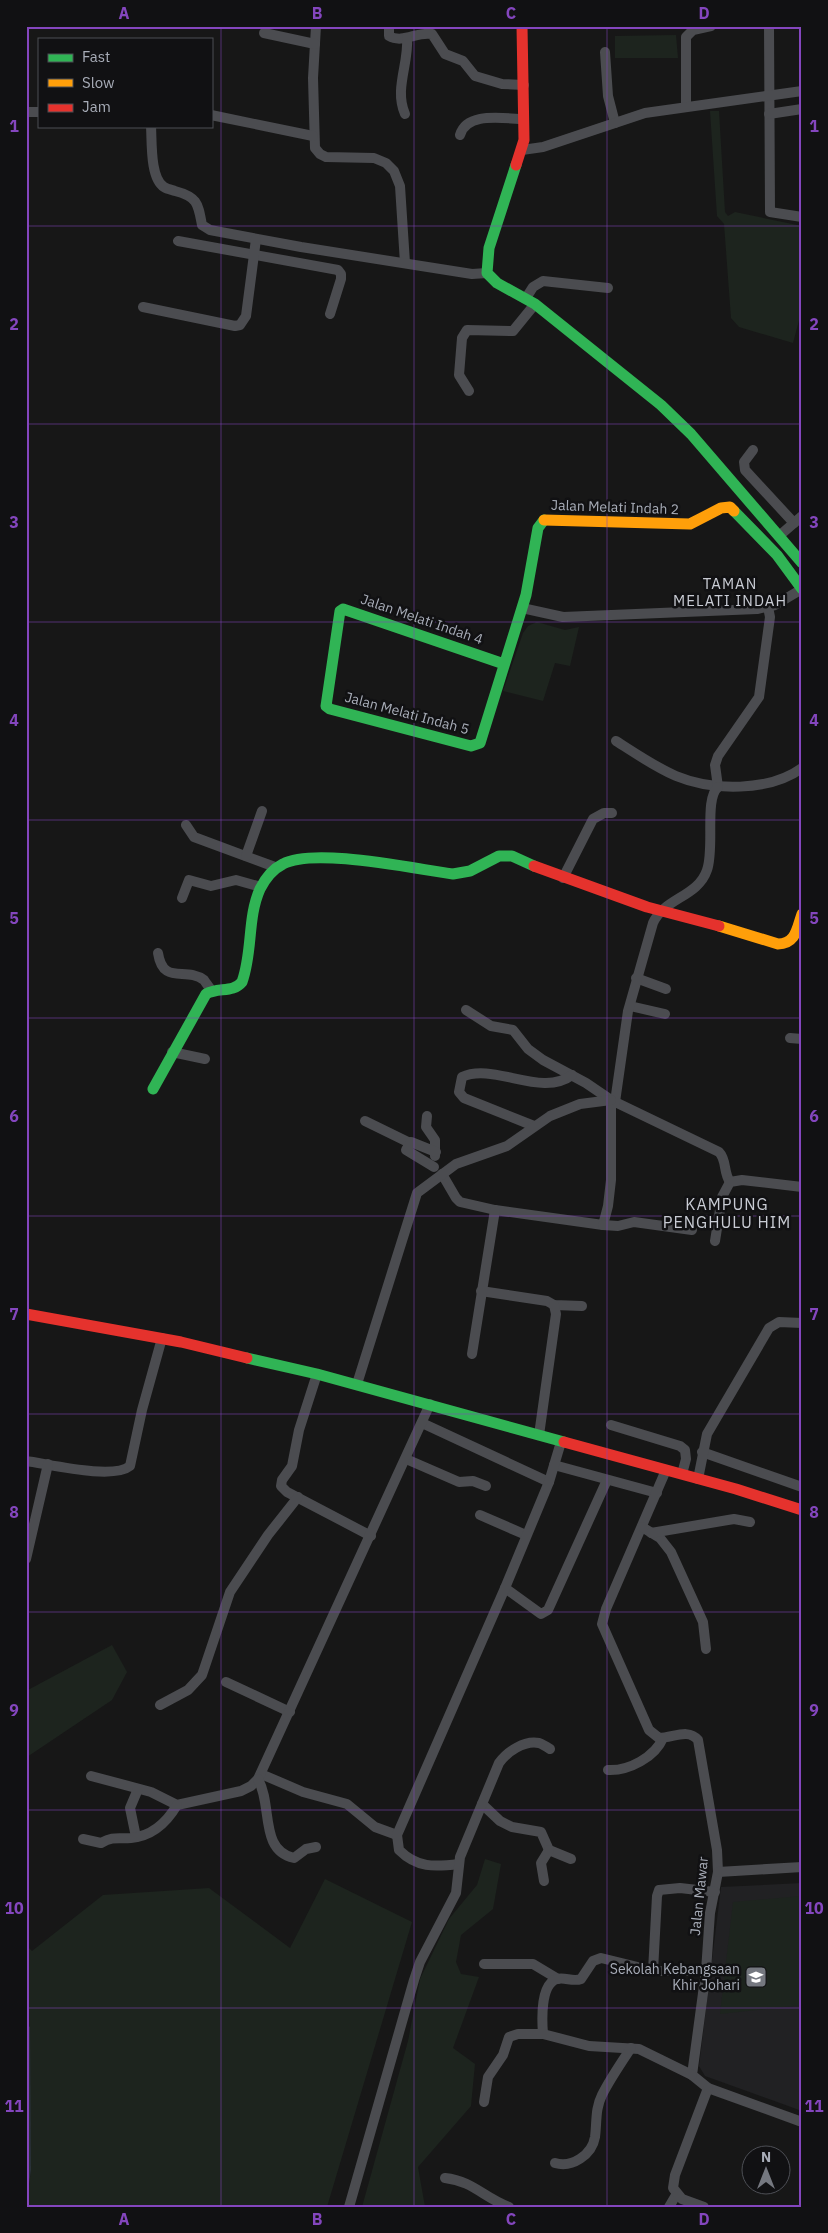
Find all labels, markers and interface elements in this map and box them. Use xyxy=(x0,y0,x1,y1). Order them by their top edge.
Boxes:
text: A xyxy=(119,3,130,23)
text: B xyxy=(312,3,323,23)
text: C xyxy=(506,3,516,23)
text: D xyxy=(698,3,710,23)
legend xyxy=(38,38,212,128)
text: Fast xyxy=(82,47,110,66)
text: Slow xyxy=(82,73,115,92)
text: Jam xyxy=(82,97,111,116)
text: 1 xyxy=(9,116,19,136)
text: 1 xyxy=(809,116,819,136)
text: 2 xyxy=(9,314,19,334)
text: 2 xyxy=(809,314,819,334)
street label: Jalan Melati Indah 2 xyxy=(551,496,679,518)
text: 3 xyxy=(9,512,19,532)
text: 3 xyxy=(809,512,819,532)
district label: TAMAN MELATI INDAH xyxy=(673,574,787,610)
street label: Jalan Melati Indah 4 xyxy=(359,590,485,648)
street label: Jalan Melati Indah 5 xyxy=(343,688,471,738)
text: 4 xyxy=(9,710,19,730)
text: 4 xyxy=(809,710,819,730)
text: 5 xyxy=(9,908,19,928)
text: 5 xyxy=(809,908,819,928)
text: 6 xyxy=(9,1106,19,1126)
text: 6 xyxy=(809,1106,819,1126)
district label: KAMPUNG PENGHULU HIM xyxy=(663,1194,791,1232)
text: 7 xyxy=(9,1304,19,1324)
text: 7 xyxy=(809,1304,819,1324)
text: 8 xyxy=(9,1502,19,1522)
text: 8 xyxy=(809,1502,819,1522)
text: 9 xyxy=(9,1700,19,1720)
text: 9 xyxy=(809,1700,819,1720)
street label: Jalan Mawar xyxy=(686,1856,712,1936)
text: 10 xyxy=(4,1898,24,1918)
text: 10 xyxy=(804,1898,824,1918)
place label: Sekolah Kebangsaan Khir Johari xyxy=(610,1960,740,1994)
school or university icon: Sekolah Kebangsaan Khir Johari xyxy=(744,1965,768,1989)
text: 11 xyxy=(4,2096,24,2116)
text: 11 xyxy=(804,2096,824,2116)
north arrow xyxy=(740,2146,790,2196)
text: N xyxy=(761,2148,771,2166)
text: A xyxy=(119,2209,130,2229)
text: B xyxy=(312,2209,323,2229)
text: C xyxy=(506,2209,516,2229)
text: D xyxy=(698,2209,710,2229)

